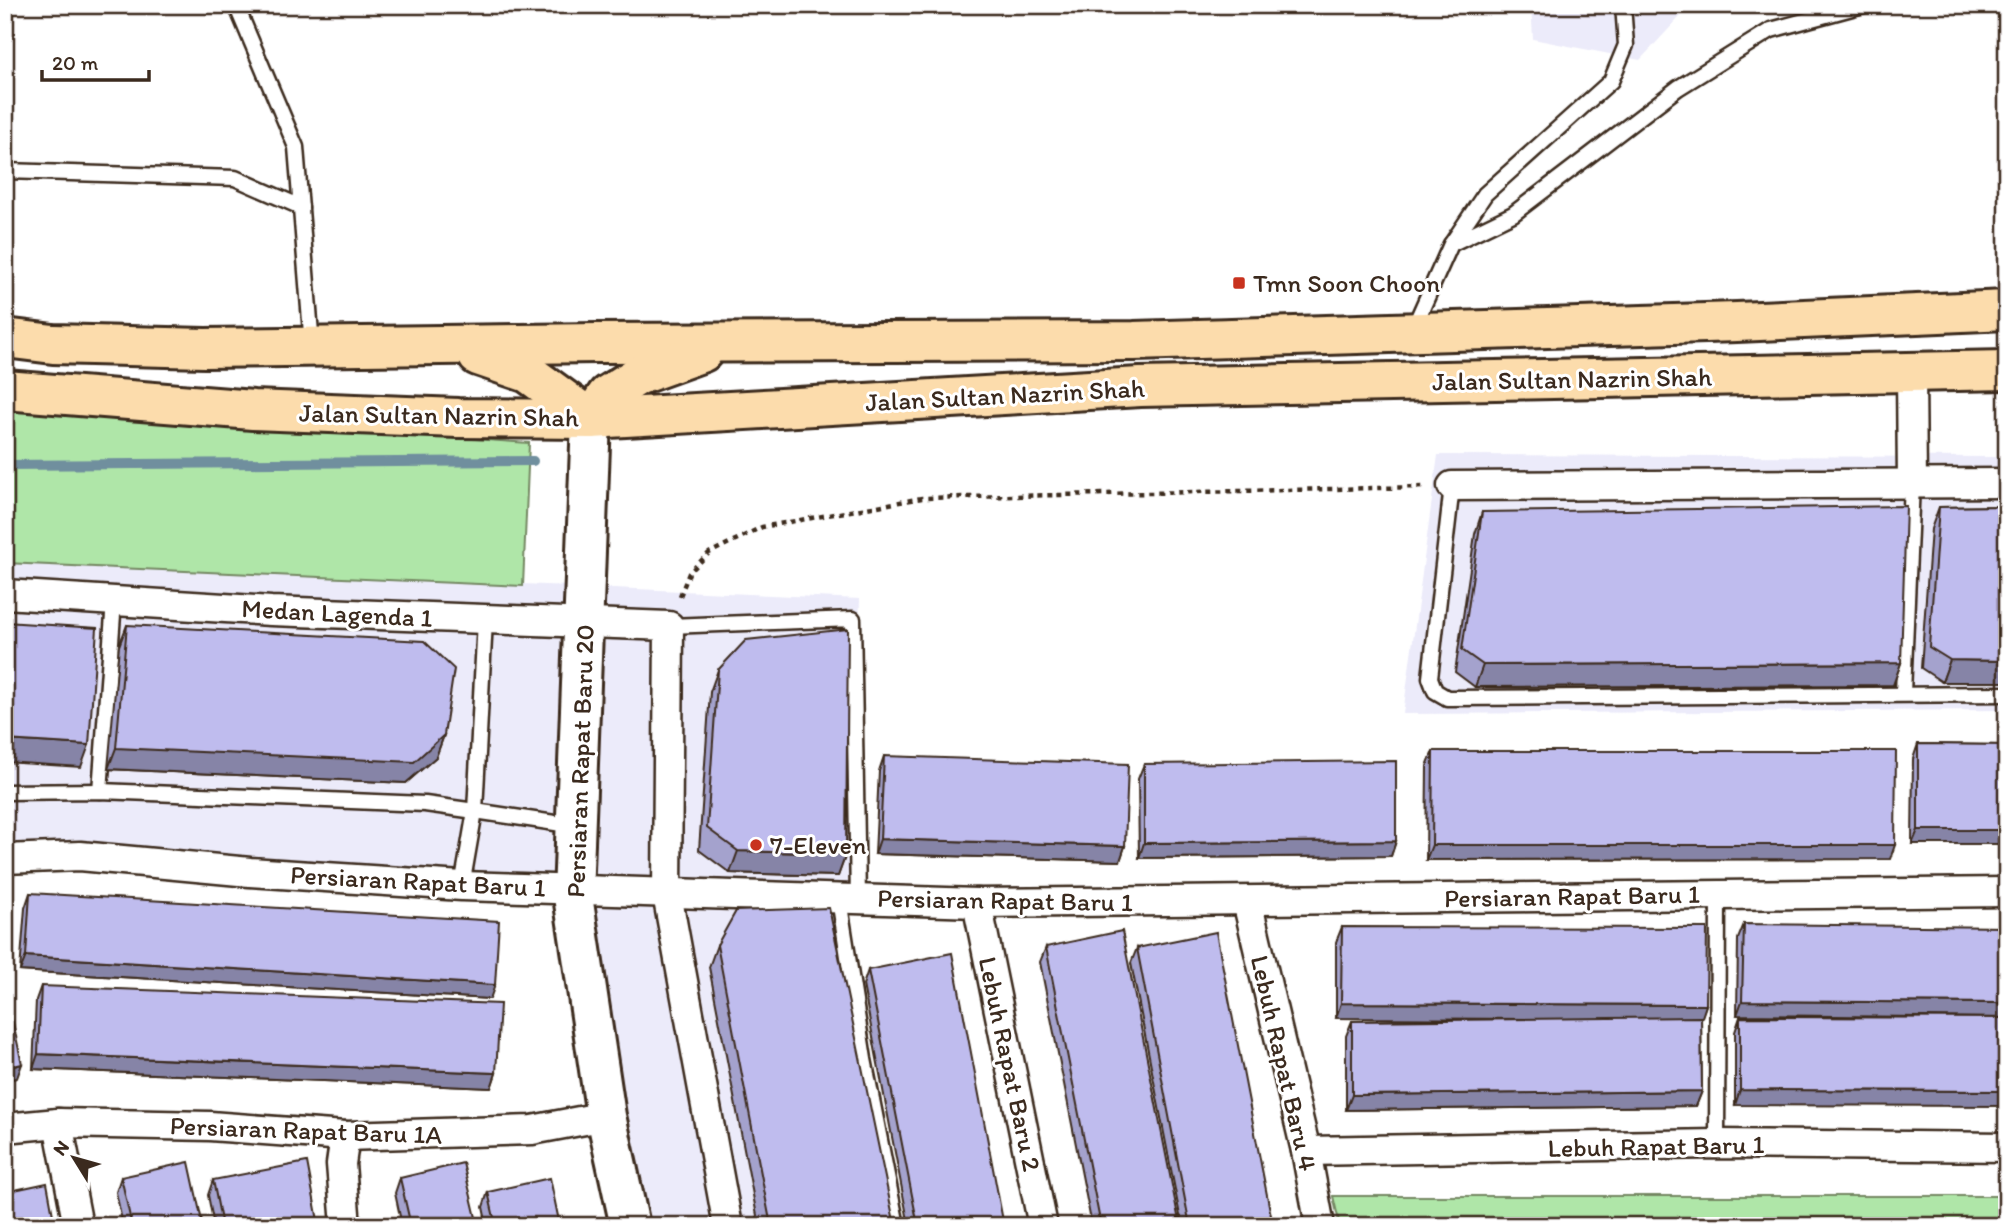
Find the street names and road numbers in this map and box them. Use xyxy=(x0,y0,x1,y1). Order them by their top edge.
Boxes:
street label: Jalan Sultan Nazrin Shah xyxy=(1432,361,1712,397)
street label: Jalan Sultan Nazrin Shah xyxy=(864,372,1146,418)
street label: Jalan Sultan Nazrin Shah xyxy=(299,397,579,433)
street label: Medan Lagenda 1 xyxy=(241,592,433,634)
street label: Persiaran Rapat Baru 20 xyxy=(559,624,601,898)
street label: Persiaran Rapat Baru 1 xyxy=(289,858,547,904)
street label: Persiaran Rapat Baru 1 xyxy=(1444,878,1700,914)
street label: Persiaran Rapat Baru 1 xyxy=(877,882,1133,918)
street label: Lebuh Rapat Baru 4 xyxy=(1244,952,1324,1174)
street label: Lebuh Rapat Baru 2 xyxy=(972,954,1048,1174)
street label: Persiaran Rapat Baru 1A xyxy=(169,1109,443,1151)
street label: Lebuh Rapat Baru 1 xyxy=(1547,1128,1765,1164)

